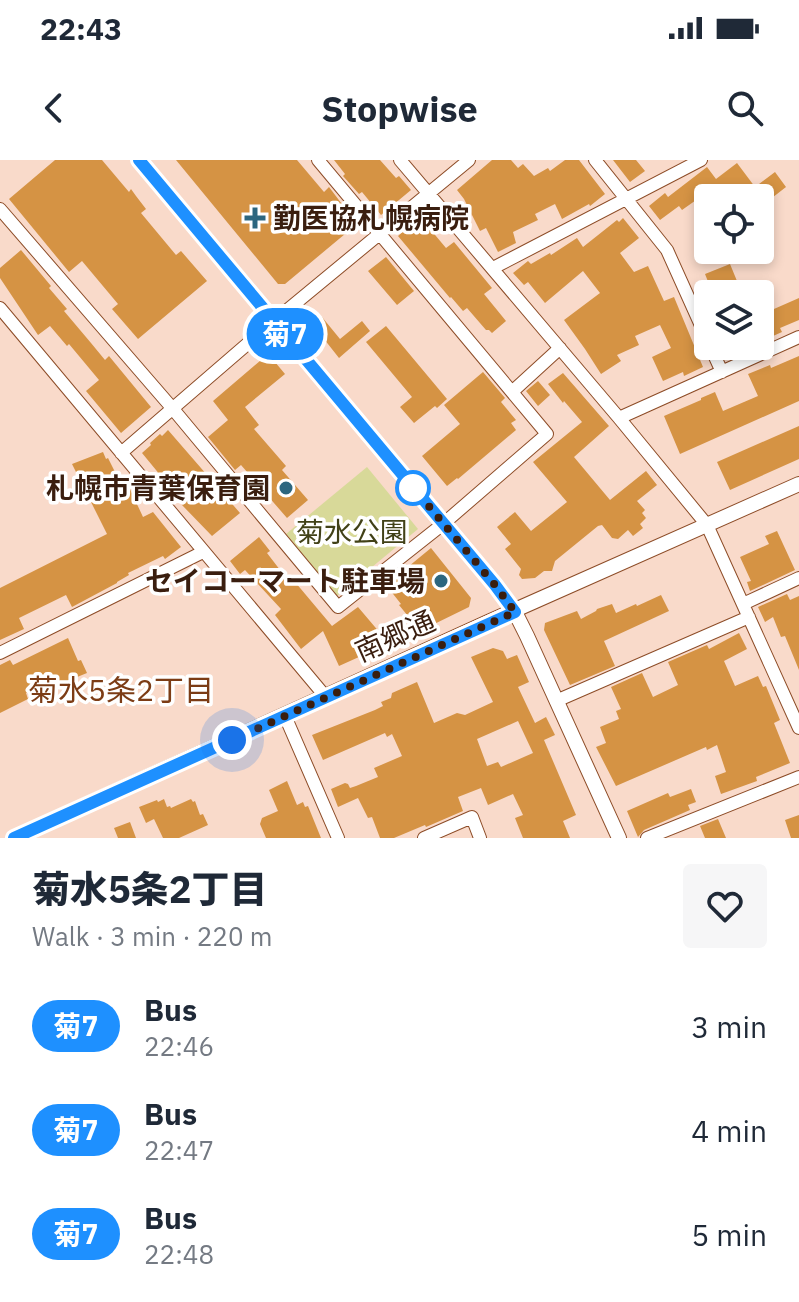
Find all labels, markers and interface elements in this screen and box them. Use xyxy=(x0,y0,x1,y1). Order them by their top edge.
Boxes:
text: 22:43 xyxy=(40,9,122,48)
text: Stopwise xyxy=(321,85,478,132)
icon: back xyxy=(32,86,76,130)
icon: search xyxy=(723,86,767,130)
map controls xyxy=(694,184,774,360)
button: locate xyxy=(694,184,774,264)
place label: 勤医協札幌病院 xyxy=(273,199,469,236)
marker: 勤医協札幌病院 xyxy=(244,207,266,229)
button: layers xyxy=(694,280,774,360)
line badge: 菊7 xyxy=(249,308,321,360)
text: 菊7 xyxy=(263,315,307,352)
place label: 札幌市青葉保育園 xyxy=(46,469,270,506)
unlabelled marker xyxy=(396,471,430,505)
marker: 札幌市青葉保育園 xyxy=(277,479,295,497)
park label: 菊水公園 xyxy=(296,513,408,550)
place label: セイコーマート駐車場 xyxy=(145,562,425,599)
marker: セイコーマート駐車場 xyxy=(432,572,450,590)
street label: 南郷通 xyxy=(349,602,441,670)
district label: 菊水5条2丁目 xyxy=(28,670,214,709)
your location xyxy=(212,720,252,760)
text: 菊水5条2丁目 xyxy=(32,864,268,913)
button: heart xyxy=(683,864,767,948)
text: Walk · 3 min · 220 m xyxy=(32,919,272,953)
text: Bus xyxy=(144,990,197,1029)
text: 菊7 xyxy=(54,1007,98,1044)
text: 3 min xyxy=(691,1007,767,1046)
text: 22:46 xyxy=(144,1029,214,1063)
text: Bus xyxy=(144,1094,197,1133)
text: 菊7 xyxy=(54,1111,98,1148)
text: 4 min xyxy=(691,1111,767,1150)
text: 22:47 xyxy=(144,1133,214,1167)
text: Bus xyxy=(144,1198,197,1237)
text: 菊7 xyxy=(54,1215,98,1252)
text: 5 min xyxy=(691,1215,767,1254)
text: 22:48 xyxy=(144,1237,214,1271)

